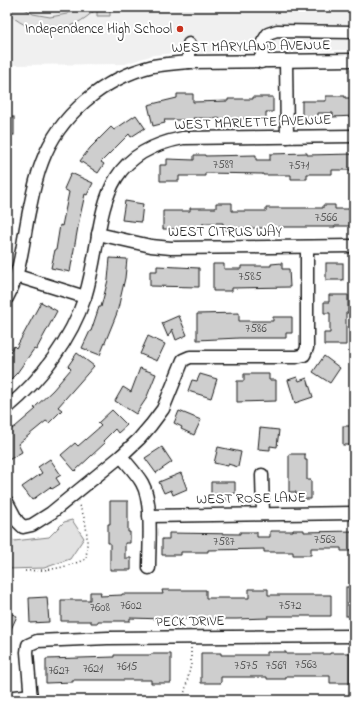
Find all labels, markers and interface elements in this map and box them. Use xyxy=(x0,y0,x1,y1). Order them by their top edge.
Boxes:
place label: Independence High School xyxy=(25,19,172,41)
marker: Independence High School xyxy=(175,24,185,34)
street label: WEST MARYLAND AVENUE xyxy=(172,35,330,59)
street label: WEST MARLETTE AVENUE xyxy=(174,110,332,136)
house number: 7589 xyxy=(213,156,233,174)
house number: 7571 xyxy=(289,157,309,175)
house number: 7566 xyxy=(315,209,338,227)
street label: WEST CITRUS WAY xyxy=(168,222,282,243)
house number: 7585 xyxy=(238,268,262,286)
house number: 7586 xyxy=(245,320,268,338)
street label: WEST ROSE LANE xyxy=(196,488,306,510)
house number: 7563 xyxy=(314,531,336,549)
house number: 7587 xyxy=(213,533,235,551)
house number: 7602 xyxy=(120,597,142,615)
house number: 7572 xyxy=(279,597,301,615)
house number: 7608 xyxy=(90,599,110,617)
street label: PECK DRIVE xyxy=(155,611,225,633)
house number: 7563 xyxy=(295,656,317,674)
house number: 7575 xyxy=(234,657,258,675)
house number: 7569 xyxy=(266,657,287,675)
house number: 7615 xyxy=(117,658,138,676)
house number: 7621 xyxy=(83,660,103,678)
house number: 7627 xyxy=(48,662,70,680)

